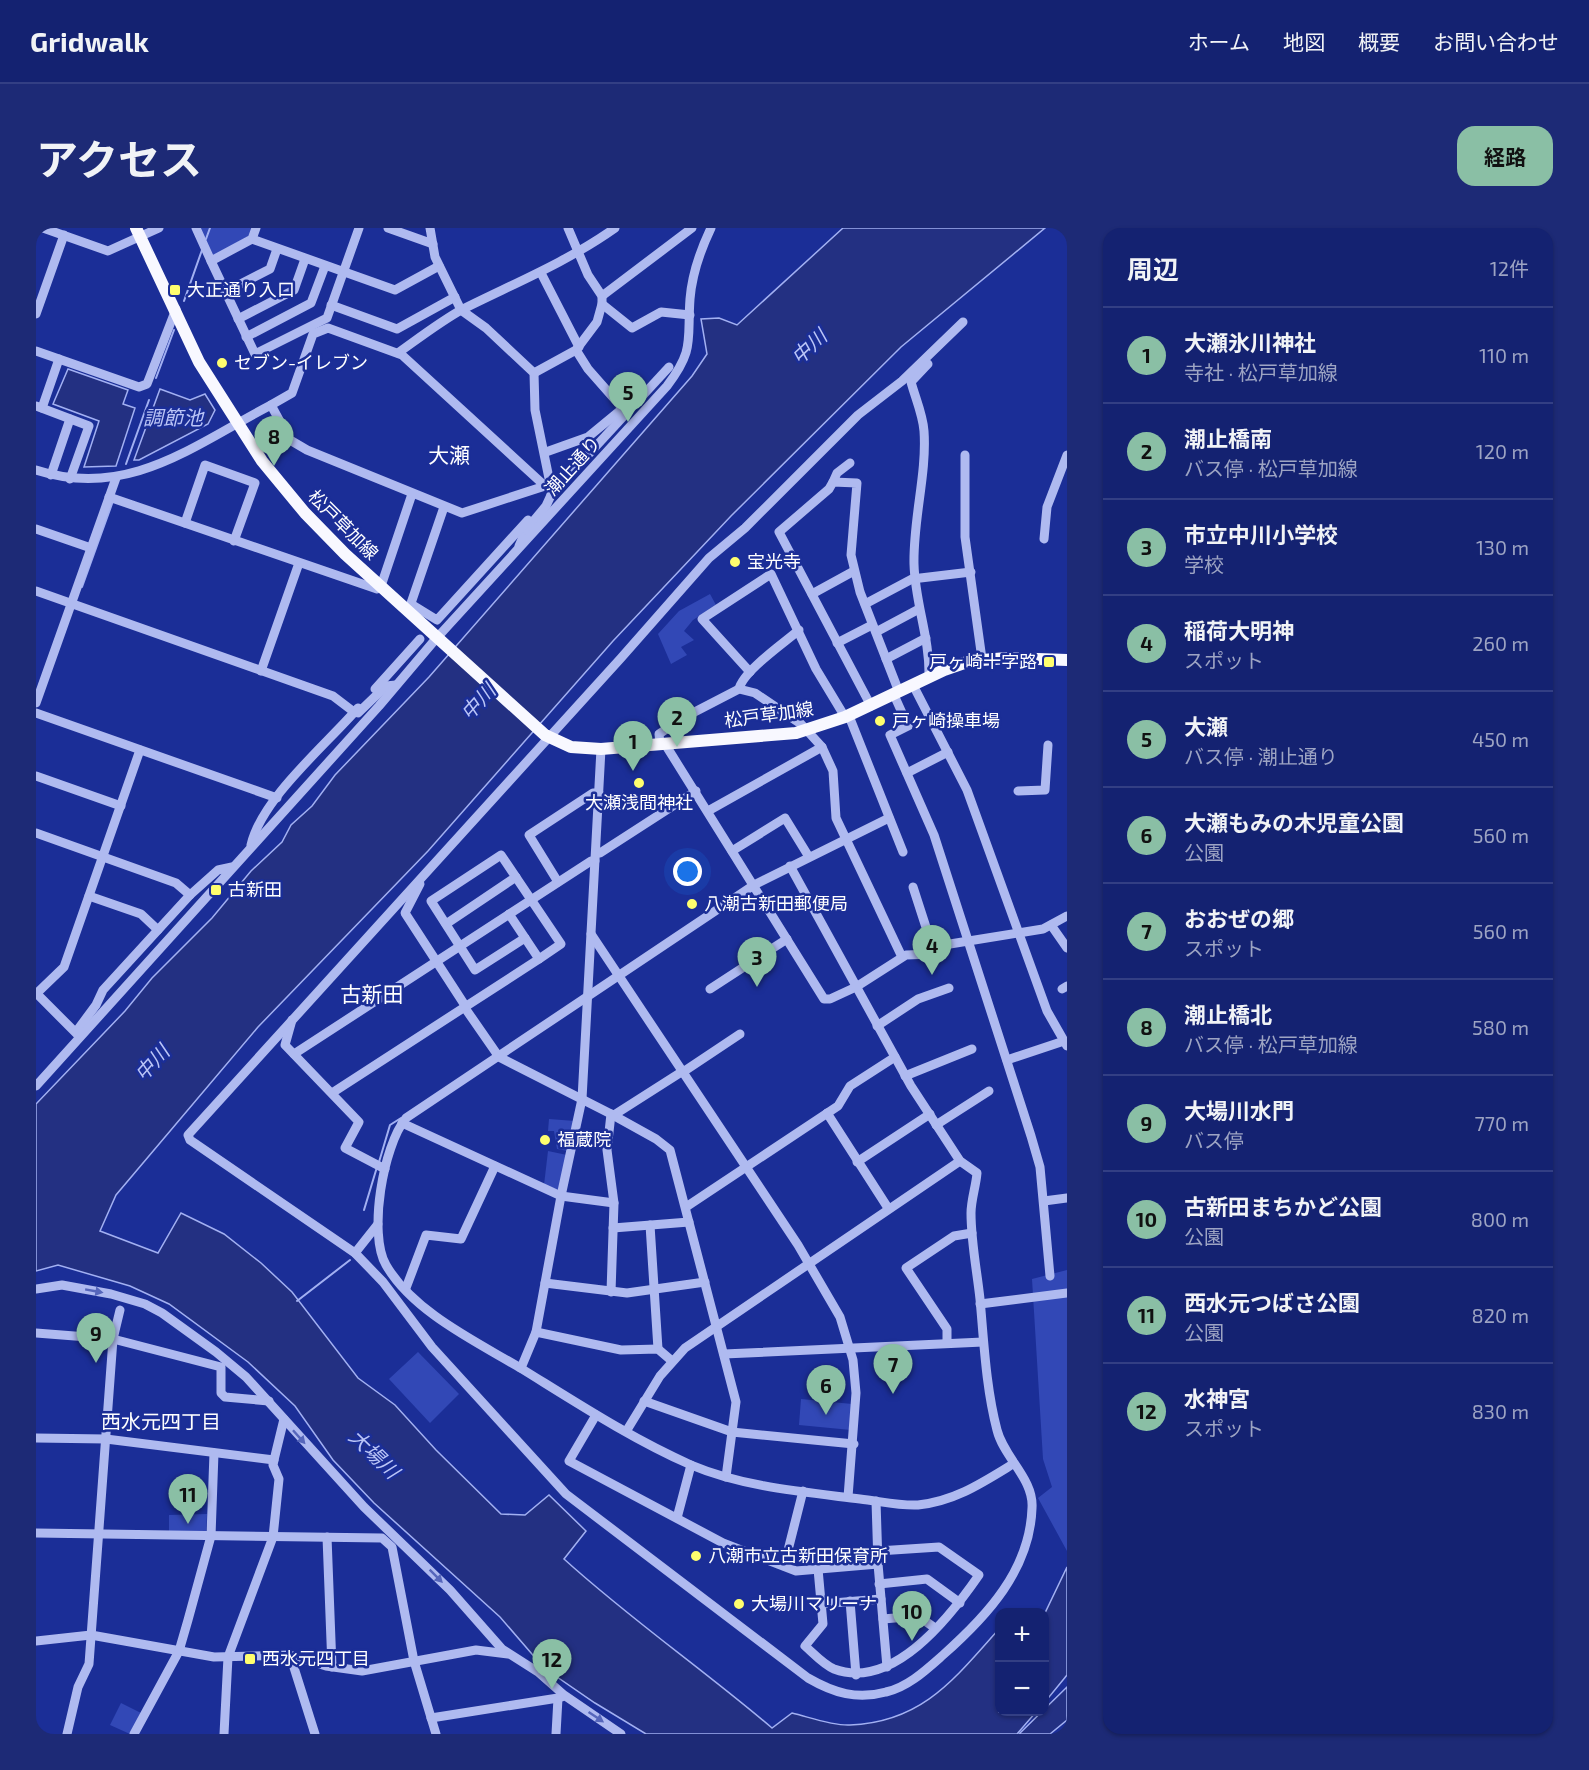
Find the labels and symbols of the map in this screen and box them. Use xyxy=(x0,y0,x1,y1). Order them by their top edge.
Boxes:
place label: 大正通り入口 xyxy=(187,278,295,300)
marker: 大正通り入口 xyxy=(168,283,182,297)
water label: 中川 xyxy=(786,322,833,369)
place label: セブン-イレブン xyxy=(234,351,368,373)
marker: セブン-イレブン xyxy=(215,356,229,370)
pin: 5 xyxy=(608,372,648,422)
water label: 調節池 xyxy=(143,405,205,429)
pin: 8 xyxy=(254,416,294,466)
street label: 潮止通り xyxy=(540,431,605,499)
district label: 大瀬 xyxy=(428,442,470,467)
street label: 松戸草加線 xyxy=(304,485,383,564)
place label: 宝光寺 xyxy=(747,550,801,572)
marker: 宝光寺 xyxy=(728,555,742,569)
place label: 戸ヶ崎十字路 xyxy=(929,650,1037,672)
marker: 戸ヶ崎十字路 xyxy=(1042,655,1056,669)
water label: 中川 xyxy=(455,677,501,724)
street label: 松戸草加線 xyxy=(723,697,815,731)
pin: 2 xyxy=(658,698,696,747)
place label: 戸ヶ崎操車場 xyxy=(892,709,1000,731)
marker: 戸ヶ崎操車場 xyxy=(873,714,887,728)
pin: 1 xyxy=(614,722,652,771)
marker: 大瀬浅間神社 xyxy=(632,776,646,790)
place label: 大瀬浅間神社 xyxy=(585,791,693,813)
your location xyxy=(673,857,702,886)
place label: 古新田 xyxy=(228,878,282,900)
marker: 古新田 xyxy=(209,883,223,897)
place label: 八潮古新田郵便局 xyxy=(704,892,848,914)
marker: 八潮古新田郵便局 xyxy=(685,897,699,911)
pin: 4 xyxy=(912,926,952,975)
pin: 3 xyxy=(738,938,776,987)
district label: 古新田 xyxy=(341,981,404,1006)
water label: 中川 xyxy=(129,1038,175,1085)
place label: 福蔵院 xyxy=(557,1128,611,1150)
marker: 福蔵院 xyxy=(538,1133,552,1147)
one-way arrow xyxy=(84,1287,103,1296)
pin: 9 xyxy=(76,1314,116,1363)
pin: 7 xyxy=(874,1344,912,1394)
pin: 6 xyxy=(806,1366,846,1415)
district label: 西水元四丁目 xyxy=(101,1409,221,1433)
water label: 大場川 xyxy=(345,1424,406,1484)
one-way arrow xyxy=(292,1429,306,1444)
pin: 11 xyxy=(168,1474,208,1524)
place label: 八潮市立古新田保育所 xyxy=(708,1544,888,1566)
marker: 八潮市立古新田保育所 xyxy=(689,1549,703,1563)
one-way arrow xyxy=(428,1568,442,1582)
place label: 大場川マリーナ xyxy=(751,1592,877,1614)
pin: 10 xyxy=(892,1592,932,1641)
marker: 大場川マリーナ xyxy=(732,1597,746,1611)
pin: 12 xyxy=(532,1640,572,1689)
place label: 西水元四丁目 xyxy=(262,1647,370,1669)
marker: 西水元四丁目 xyxy=(243,1652,257,1666)
one-way arrow xyxy=(588,1712,605,1723)

